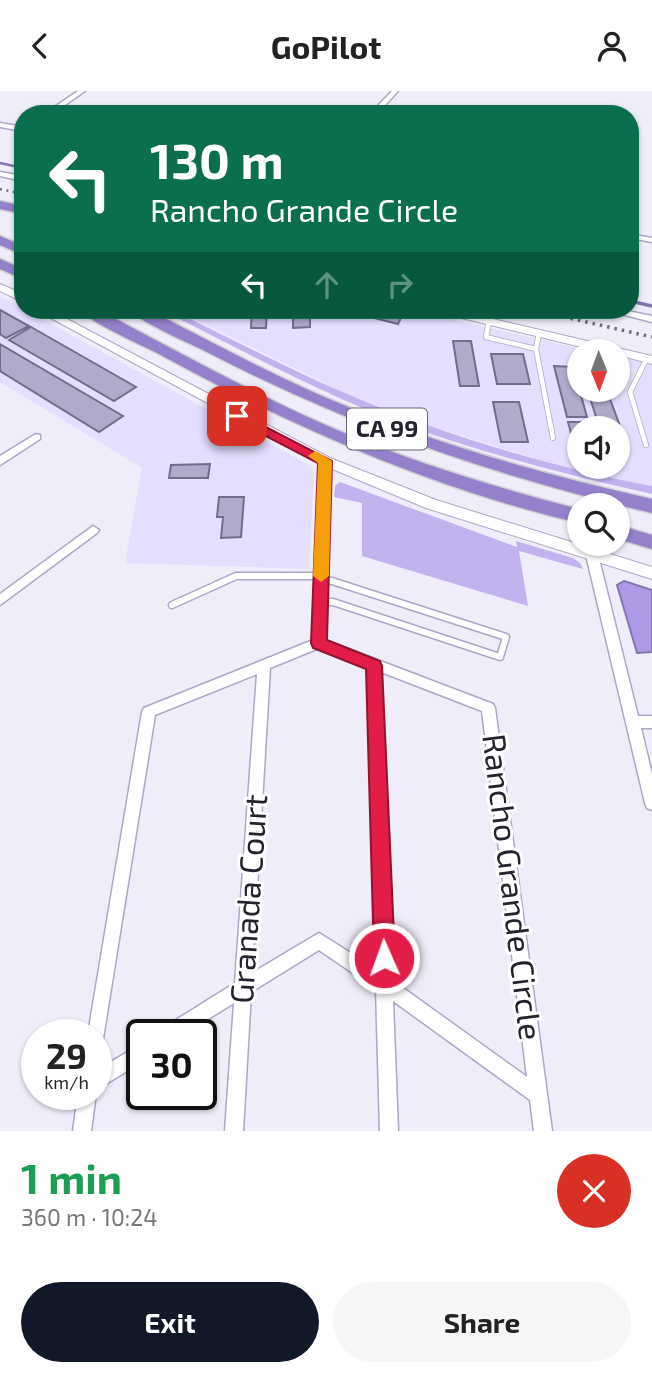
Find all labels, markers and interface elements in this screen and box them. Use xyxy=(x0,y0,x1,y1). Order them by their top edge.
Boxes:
icon: back xyxy=(21,27,59,65)
text: GoPilot xyxy=(271,27,381,65)
icon: person xyxy=(593,27,631,65)
text: 130 m xyxy=(150,130,284,189)
icon: left xyxy=(35,133,126,224)
text: Rancho Grande Circle xyxy=(150,190,458,228)
icon: left xyxy=(235,266,273,304)
icon: ahead xyxy=(308,266,346,304)
icon: right xyxy=(381,266,419,304)
north arrow xyxy=(567,339,630,403)
map controls xyxy=(567,339,630,556)
pin xyxy=(207,386,267,446)
icon: arrive xyxy=(218,397,256,435)
road number: CA 99 xyxy=(347,409,427,449)
button: sound xyxy=(567,416,630,479)
button: search xyxy=(567,493,630,556)
street label: Rancho Grande Circle xyxy=(476,732,552,1042)
street label: Granada Court xyxy=(221,793,273,1005)
position arrow xyxy=(347,921,421,995)
speed limit sign: 30 xyxy=(126,1019,217,1110)
text: 29 xyxy=(46,1034,87,1076)
text: km/h xyxy=(44,1071,89,1093)
text: 1 min xyxy=(21,1152,122,1202)
button: close xyxy=(557,1154,631,1228)
text: 360 m · 10:24 xyxy=(21,1203,157,1231)
button: Exit xyxy=(21,1282,319,1362)
button: Share xyxy=(333,1282,631,1362)

